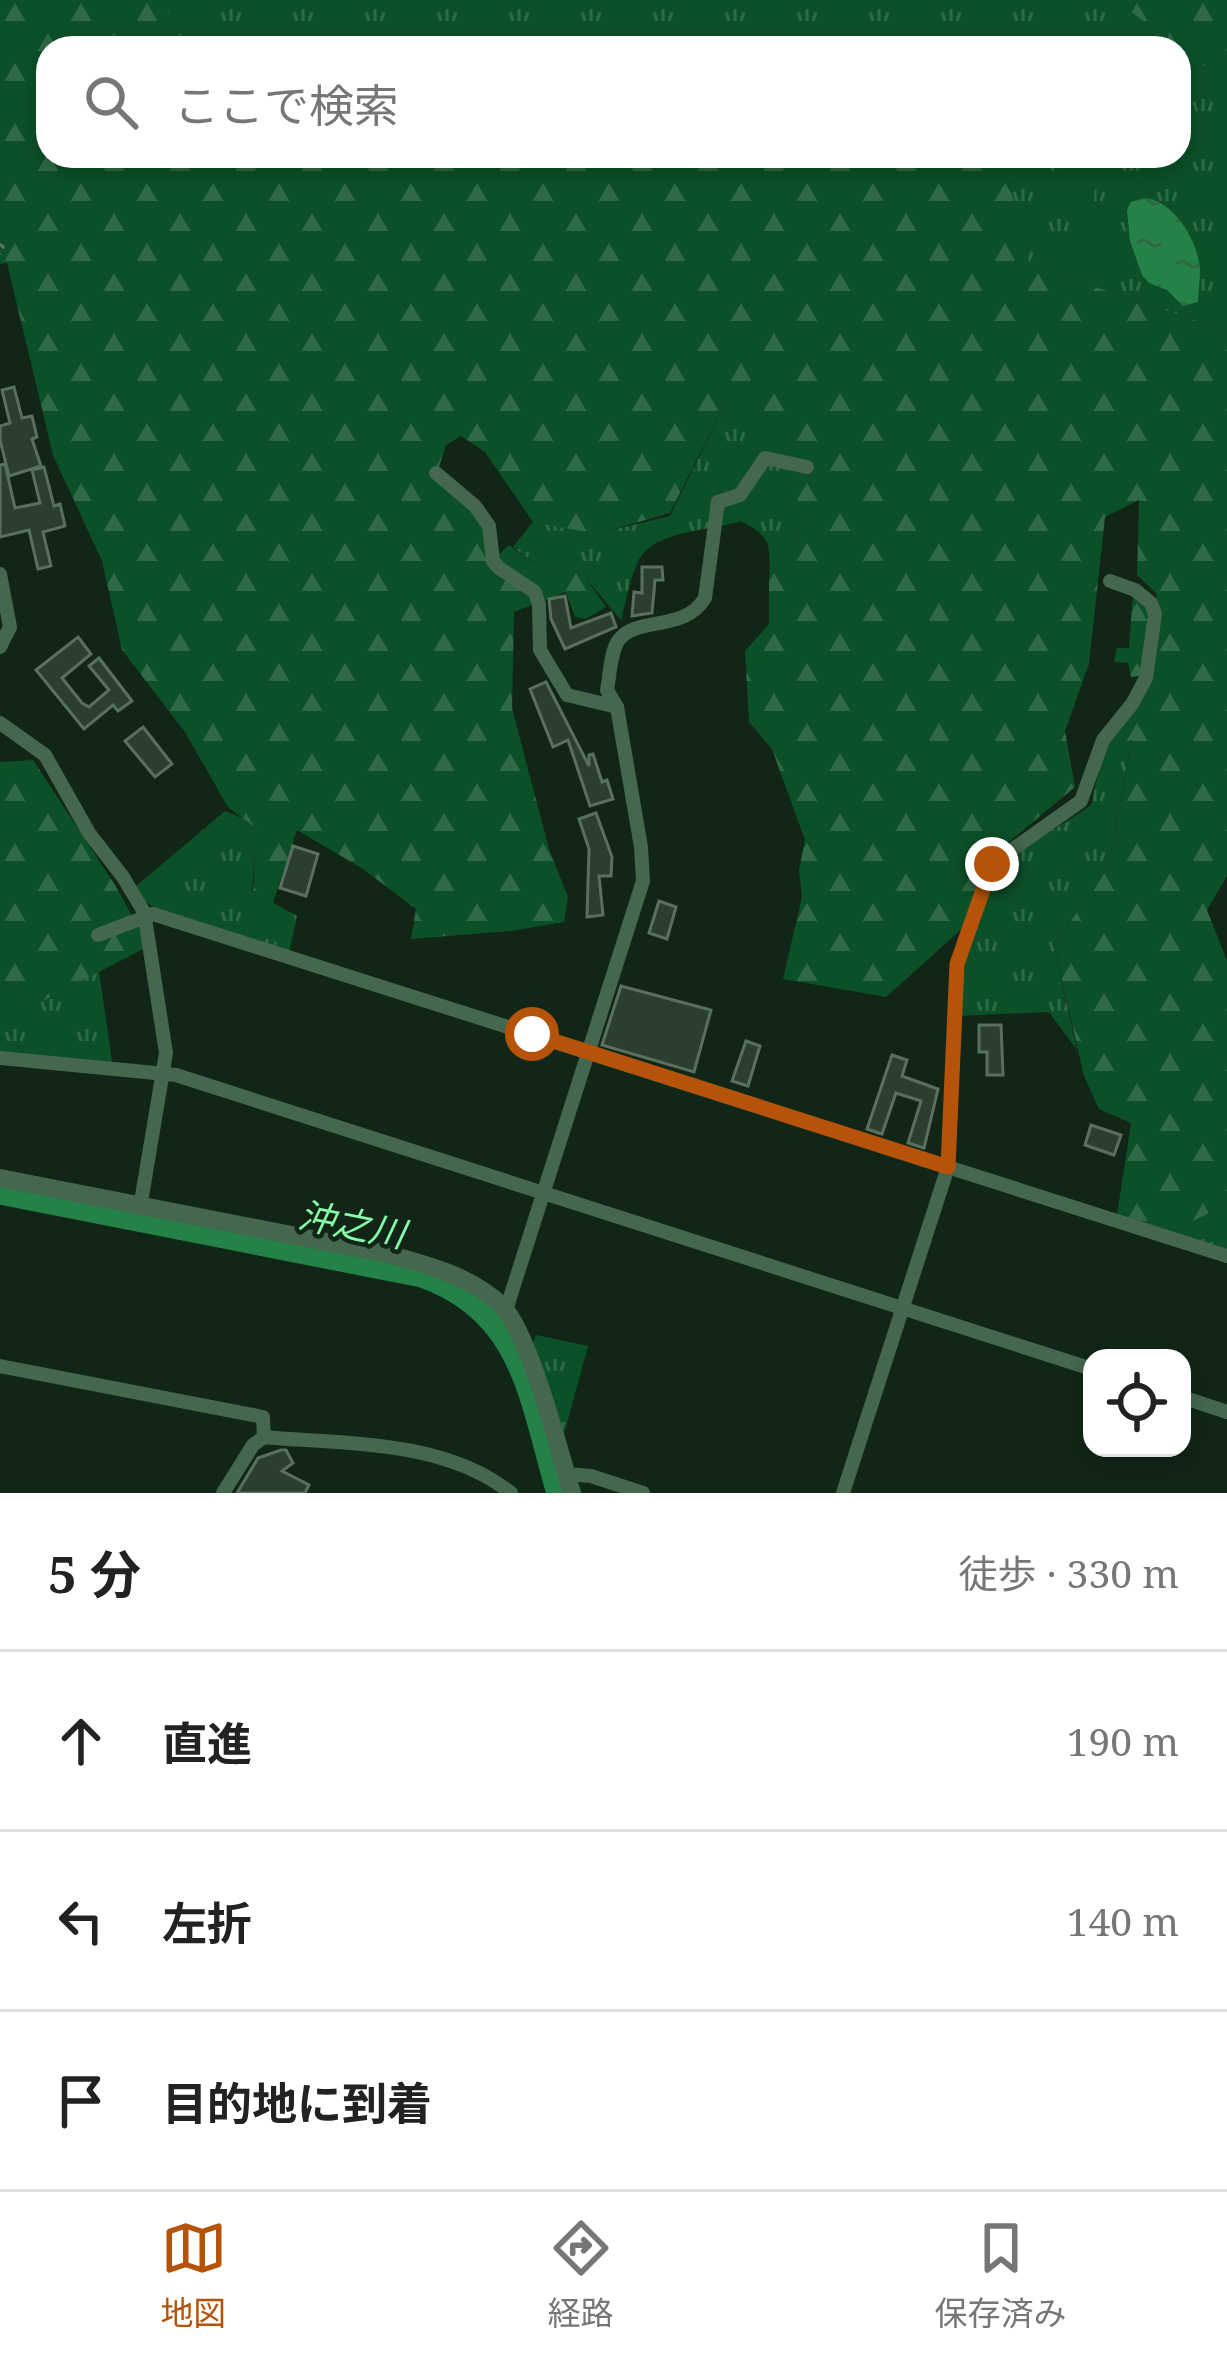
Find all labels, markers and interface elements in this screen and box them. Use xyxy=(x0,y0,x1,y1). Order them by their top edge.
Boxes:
search box xyxy=(36,36,1191,168)
icon: search xyxy=(78,69,144,135)
text: ここで検索 xyxy=(174,74,399,135)
route end xyxy=(965,837,1019,891)
route start xyxy=(505,1007,559,1061)
water label: 沖之川 xyxy=(294,1190,414,1259)
map controls xyxy=(1083,1349,1191,1457)
button: locate xyxy=(1083,1349,1191,1457)
text: 5 分 xyxy=(48,1538,141,1608)
text: 徒歩 · 330 m xyxy=(959,1546,1179,1599)
icon: ahead xyxy=(48,1708,114,1774)
text: 直進 xyxy=(162,1712,252,1773)
text: 190 m xyxy=(1067,1714,1179,1767)
icon: left xyxy=(48,1888,114,1954)
text: 左折 xyxy=(162,1892,252,1953)
text: 140 m xyxy=(1067,1894,1179,1947)
icon: arrive xyxy=(48,2068,114,2134)
text: 目的地に到着 xyxy=(162,2072,432,2133)
tab: 地図 xyxy=(161,2215,227,2335)
tab: 経路 xyxy=(548,2215,614,2335)
tab: 保存済み xyxy=(935,2215,1067,2335)

